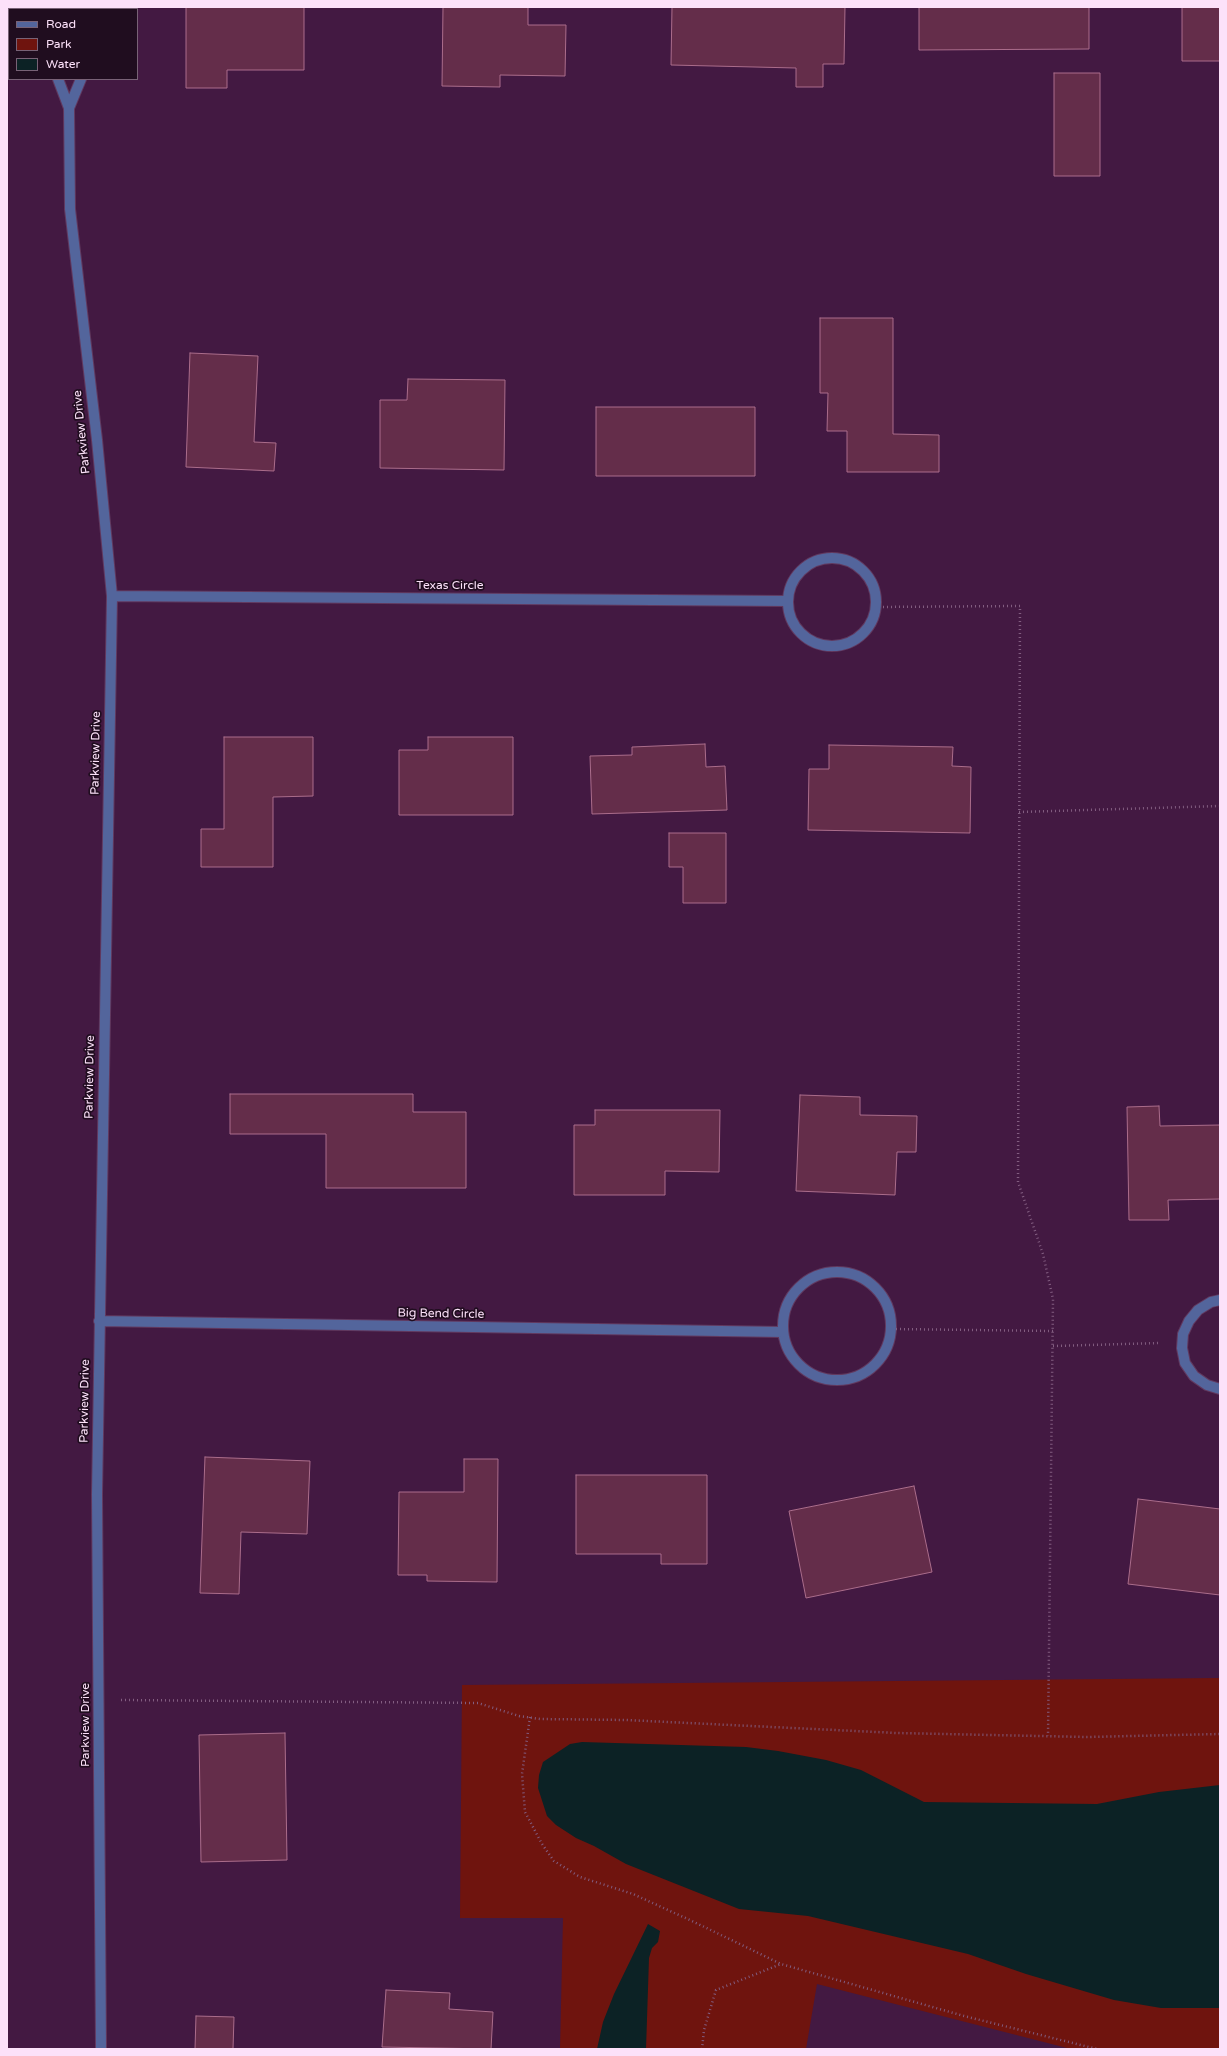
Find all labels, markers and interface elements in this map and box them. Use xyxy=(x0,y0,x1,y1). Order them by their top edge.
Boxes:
legend xyxy=(8,8,138,80)
text: Road xyxy=(46,17,76,31)
text: Park xyxy=(46,37,72,51)
text: Water xyxy=(46,57,80,71)
street label: Parkview Drive xyxy=(70,390,94,474)
street label: Texas Circle xyxy=(416,579,484,593)
street label: Parkview Drive xyxy=(88,711,104,795)
street label: Parkview Drive xyxy=(82,1035,98,1119)
street label: Big Bend Circle xyxy=(397,1306,485,1322)
street label: Parkview Drive xyxy=(77,1359,93,1443)
street label: Parkview Drive xyxy=(79,1683,93,1767)

